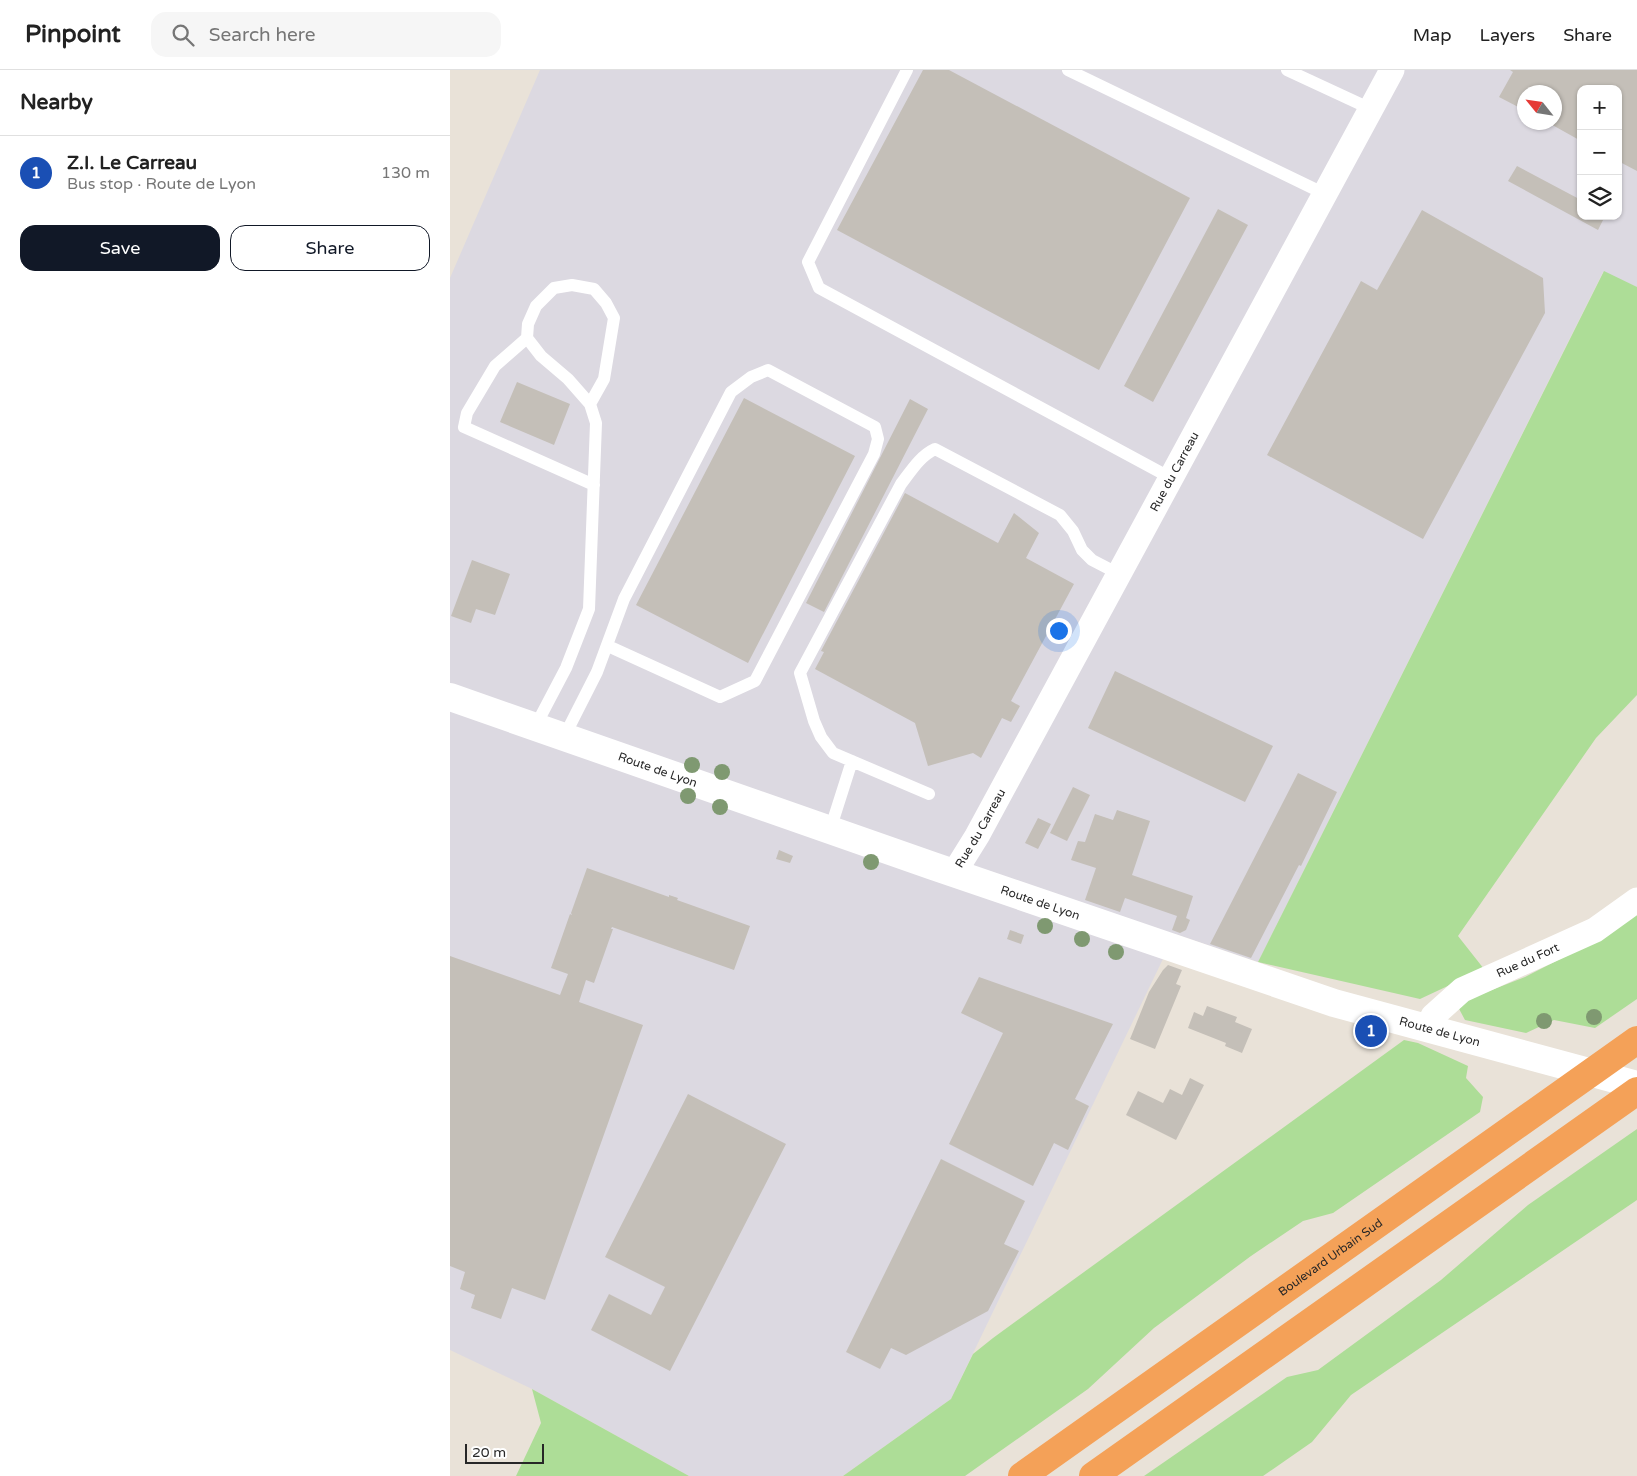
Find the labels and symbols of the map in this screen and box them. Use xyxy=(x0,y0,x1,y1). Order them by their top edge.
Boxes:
north arrow xyxy=(1517,85,1562,130)
street label: Rue du Carreau xyxy=(1147,429,1202,514)
your location xyxy=(1046,618,1072,644)
street label: Route de Lyon xyxy=(616,749,699,790)
street label: Rue du Carreau xyxy=(952,786,1008,870)
street label: Route de Lyon xyxy=(999,883,1082,923)
street label: Rue du Fort xyxy=(1494,940,1562,981)
pin: 1 xyxy=(1355,1012,1387,1050)
street label: Route de Lyon xyxy=(1398,1014,1482,1049)
street label: Boulevard Urbain Sud xyxy=(1276,1216,1385,1299)
scale bar xyxy=(465,1441,544,1464)

